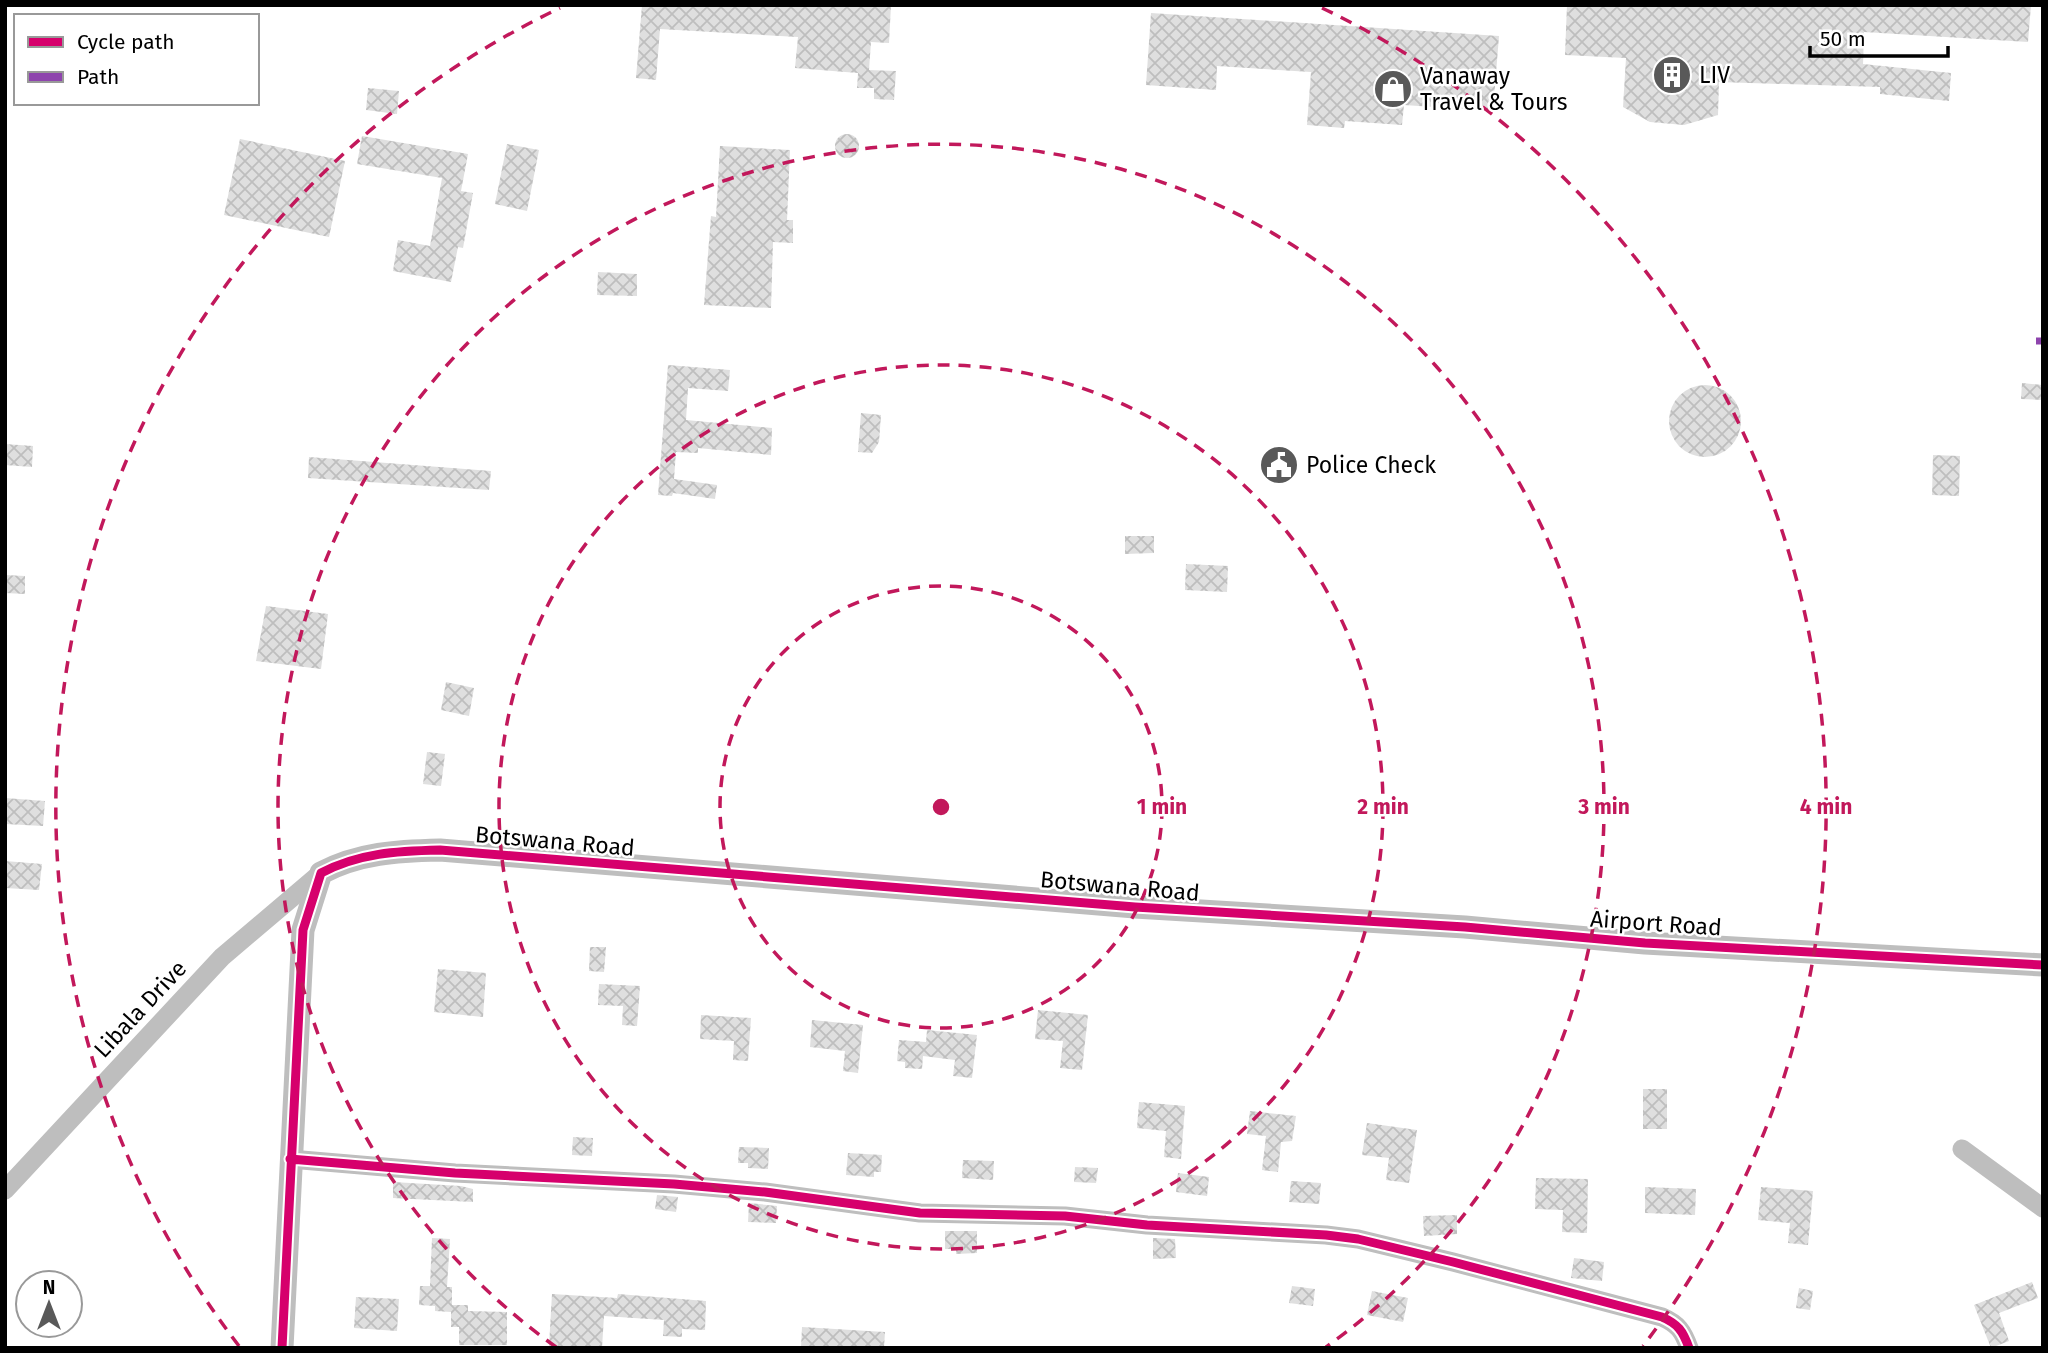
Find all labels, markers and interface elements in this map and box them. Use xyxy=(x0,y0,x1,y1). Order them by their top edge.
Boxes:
legend xyxy=(14,14,259,105)
scale bar xyxy=(1810,14,1948,58)
text: 50 m xyxy=(1820,26,1866,52)
text: Cycle path xyxy=(77,29,175,55)
building icon: LIV xyxy=(1651,54,1693,96)
place label: LIV xyxy=(1699,61,1730,89)
place label: Vanaway Travel & Tours xyxy=(1420,62,1568,116)
text: Path xyxy=(77,64,119,90)
shop icon: Vanaway Travel & Tours xyxy=(1372,68,1414,110)
public building icon: Police Check xyxy=(1258,444,1300,486)
place label: Police Check xyxy=(1306,451,1436,479)
text: 1 min xyxy=(1137,794,1187,820)
text: 2 min xyxy=(1357,794,1409,820)
text: 3 min xyxy=(1577,794,1630,820)
text: 4 min xyxy=(1800,794,1852,820)
centre of rings xyxy=(929,795,953,819)
street label: Botswana Road xyxy=(474,820,636,862)
street label: Botswana Road xyxy=(1039,865,1201,907)
street label: Airport Road xyxy=(1589,904,1723,942)
street label: Libala Drive xyxy=(88,955,192,1063)
north arrow xyxy=(14,1269,84,1339)
text: N xyxy=(43,1276,55,1299)

